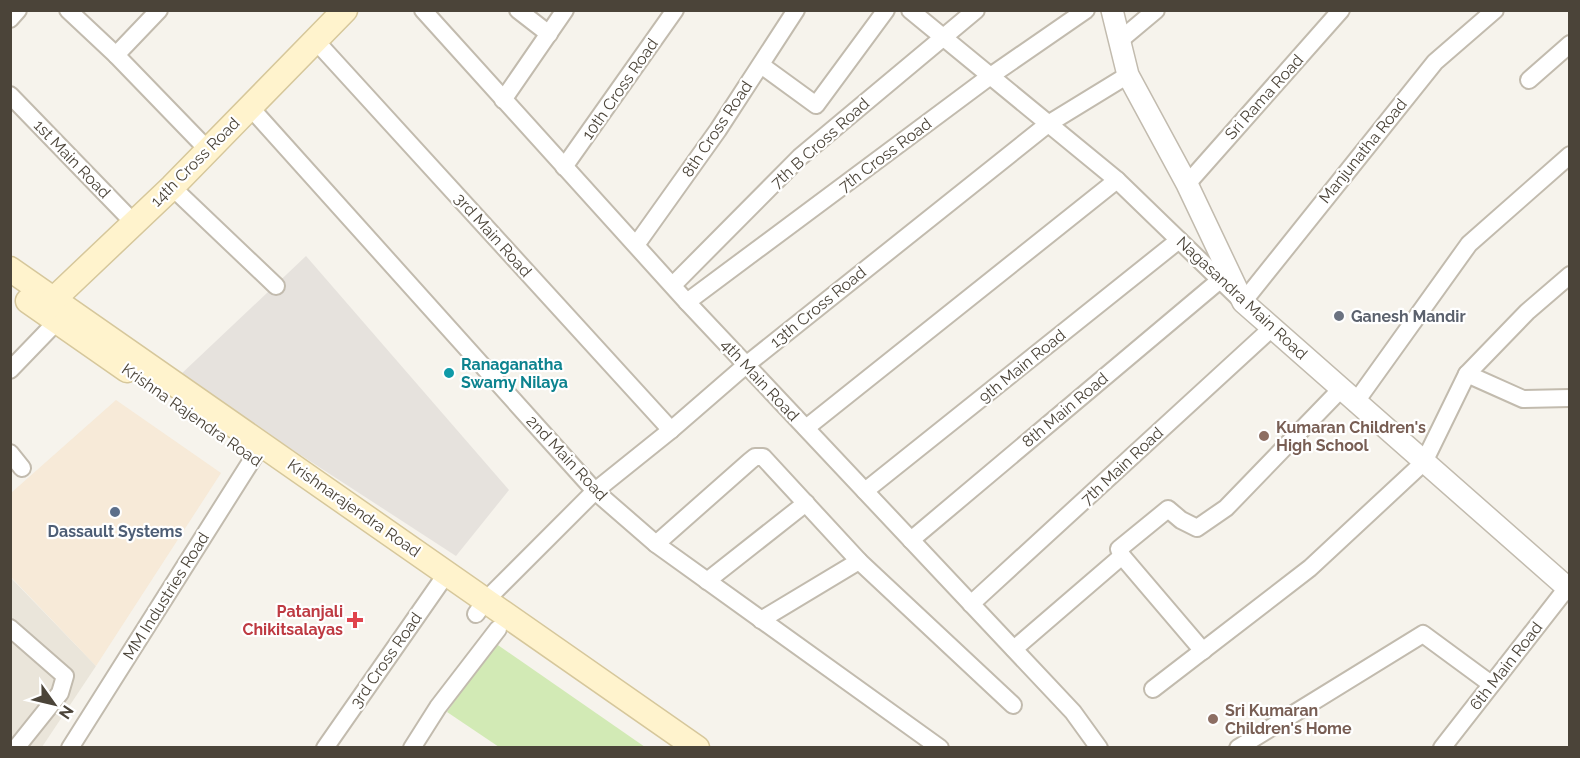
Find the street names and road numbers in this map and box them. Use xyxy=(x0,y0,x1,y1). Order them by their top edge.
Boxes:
street label: 10th Cross Road xyxy=(578,35,662,143)
street label: Sri Rama Road xyxy=(1221,51,1307,143)
street label: 8th Cross Road xyxy=(678,77,756,181)
street label: 7th B Cross Road xyxy=(767,94,873,192)
street label: Manjunatha Road xyxy=(1315,95,1411,207)
street label: 14th Cross Road xyxy=(147,113,244,210)
street label: 7th Cross Road xyxy=(835,114,935,196)
street label: 1st Main Road xyxy=(30,116,114,202)
street label: 3rd Main Road xyxy=(451,189,536,281)
street label: Nagasandra Main Road xyxy=(1173,233,1311,364)
street label: 13th Cross Road xyxy=(766,262,870,351)
street label: 9th Main Road xyxy=(975,325,1069,407)
street label: 4th Main Road xyxy=(717,335,803,425)
street label: Krishna Rajendra Road xyxy=(118,359,266,471)
street label: 8th Main Road xyxy=(1018,369,1112,451)
street label: 2nd Main Road xyxy=(523,411,611,505)
street label: 7th Main Road xyxy=(1077,423,1167,509)
street label: Krishnarajendra Road xyxy=(284,455,424,561)
street label: MM Industries Road xyxy=(119,529,213,663)
street label: 3rd Cross Road xyxy=(346,609,426,711)
street label: 6th Main Road xyxy=(1466,618,1546,714)

